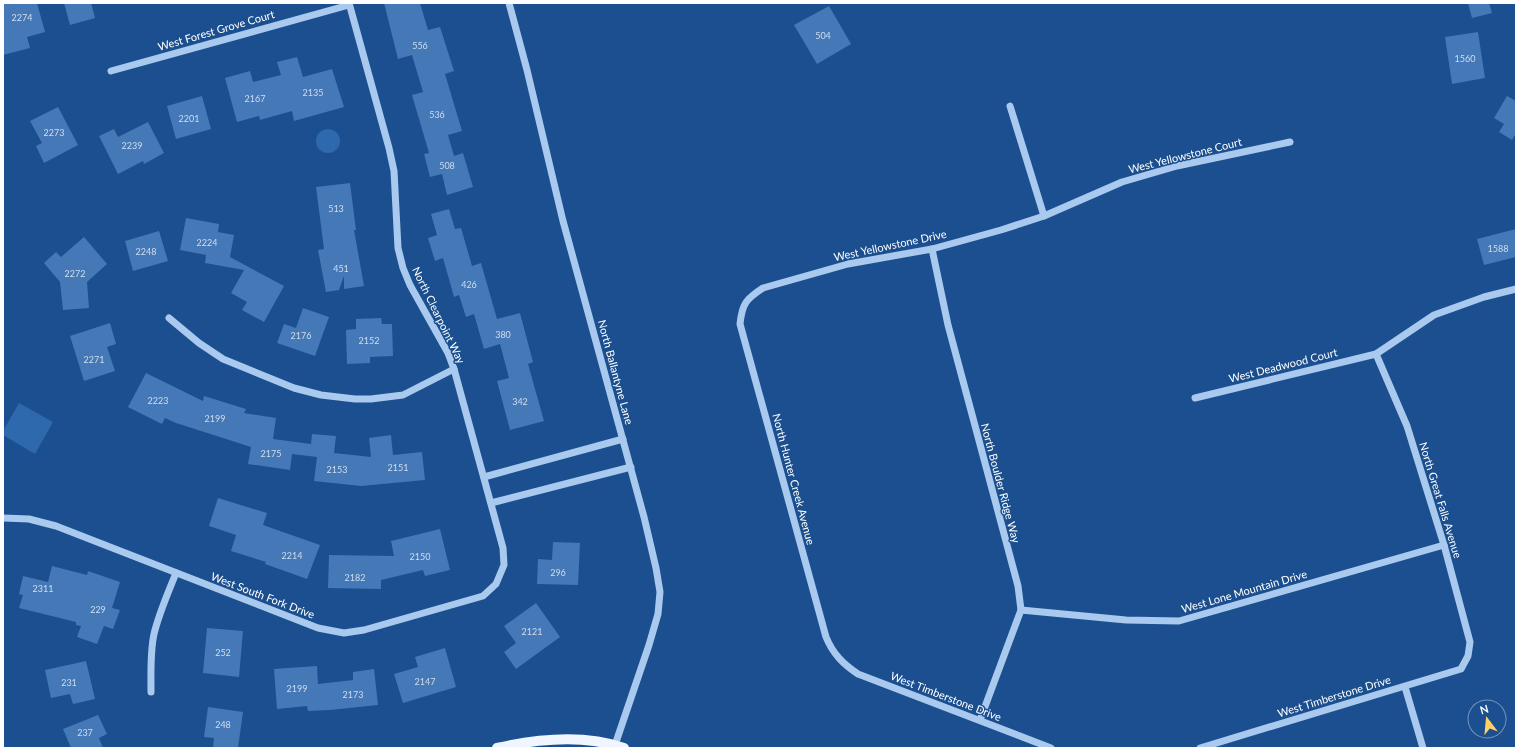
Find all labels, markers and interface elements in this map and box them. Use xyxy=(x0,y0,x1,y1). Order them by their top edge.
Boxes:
street label: West Forest Grove Court xyxy=(156,7,276,53)
house number: 2274 xyxy=(12,12,32,23)
house number: 504 xyxy=(815,30,831,41)
house number: 556 xyxy=(412,40,428,51)
house number: 1560 xyxy=(1455,53,1475,64)
house number: 2135 xyxy=(303,87,323,98)
house number: 2167 xyxy=(245,93,265,104)
house number: 536 xyxy=(429,109,445,120)
house number: 2201 xyxy=(179,113,199,124)
house number: 2273 xyxy=(44,127,64,138)
street label: West Yellowstone Court xyxy=(1127,135,1243,175)
house number: 2239 xyxy=(122,140,142,151)
house number: 508 xyxy=(439,160,455,171)
house number: 513 xyxy=(328,203,344,214)
street label: West Yellowstone Drive xyxy=(832,227,948,263)
house number: 2224 xyxy=(197,237,217,248)
house number: 1588 xyxy=(1488,243,1508,254)
house number: 2248 xyxy=(136,246,156,257)
house number: 451 xyxy=(333,263,349,274)
street label: North Clearpoint Way xyxy=(410,264,468,366)
house number: 2272 xyxy=(65,268,85,279)
house number: 426 xyxy=(461,279,477,290)
street label: North Ballantyne Lane xyxy=(596,318,636,426)
house number: 380 xyxy=(495,329,511,340)
house number: 2176 xyxy=(291,330,311,341)
house number: 2152 xyxy=(359,335,379,346)
street label: West Deadwood Court xyxy=(1227,345,1339,385)
house number: 2271 xyxy=(84,354,104,365)
house number: 2223 xyxy=(148,395,168,406)
house number: 342 xyxy=(512,396,528,407)
street label: North Hunter Creek Avenue xyxy=(770,412,818,546)
house number: 2199 xyxy=(205,413,225,424)
street label: North Boulder Ridge Way xyxy=(979,422,1023,545)
street label: North Great Falls Avenue xyxy=(1417,440,1465,560)
house number: 2175 xyxy=(261,448,281,459)
house number: 2151 xyxy=(388,462,408,473)
house number: 2153 xyxy=(327,464,347,475)
house number: 2214 xyxy=(282,550,302,561)
house number: 2150 xyxy=(410,551,430,562)
house number: 296 xyxy=(550,567,566,578)
street label: West Lone Mountain Drive xyxy=(1180,567,1308,615)
street label: West South Fork Drive xyxy=(209,569,317,621)
house number: 2182 xyxy=(345,572,365,583)
house number: 2311 xyxy=(33,583,53,594)
house number: 229 xyxy=(90,604,106,615)
house number: 2121 xyxy=(522,626,542,637)
house number: 252 xyxy=(215,647,231,658)
street label: West Timberstone Drive xyxy=(889,669,1003,723)
street label: West Timberstone Drive xyxy=(1276,673,1392,719)
house number: 2147 xyxy=(415,676,435,687)
house number: 231 xyxy=(61,677,77,688)
house number: 2199 xyxy=(287,683,307,694)
house number: 2173 xyxy=(343,689,363,700)
north arrow xyxy=(1467,699,1507,739)
text: N xyxy=(1478,701,1490,716)
house number: 248 xyxy=(215,719,231,730)
house number: 237 xyxy=(77,727,93,738)

